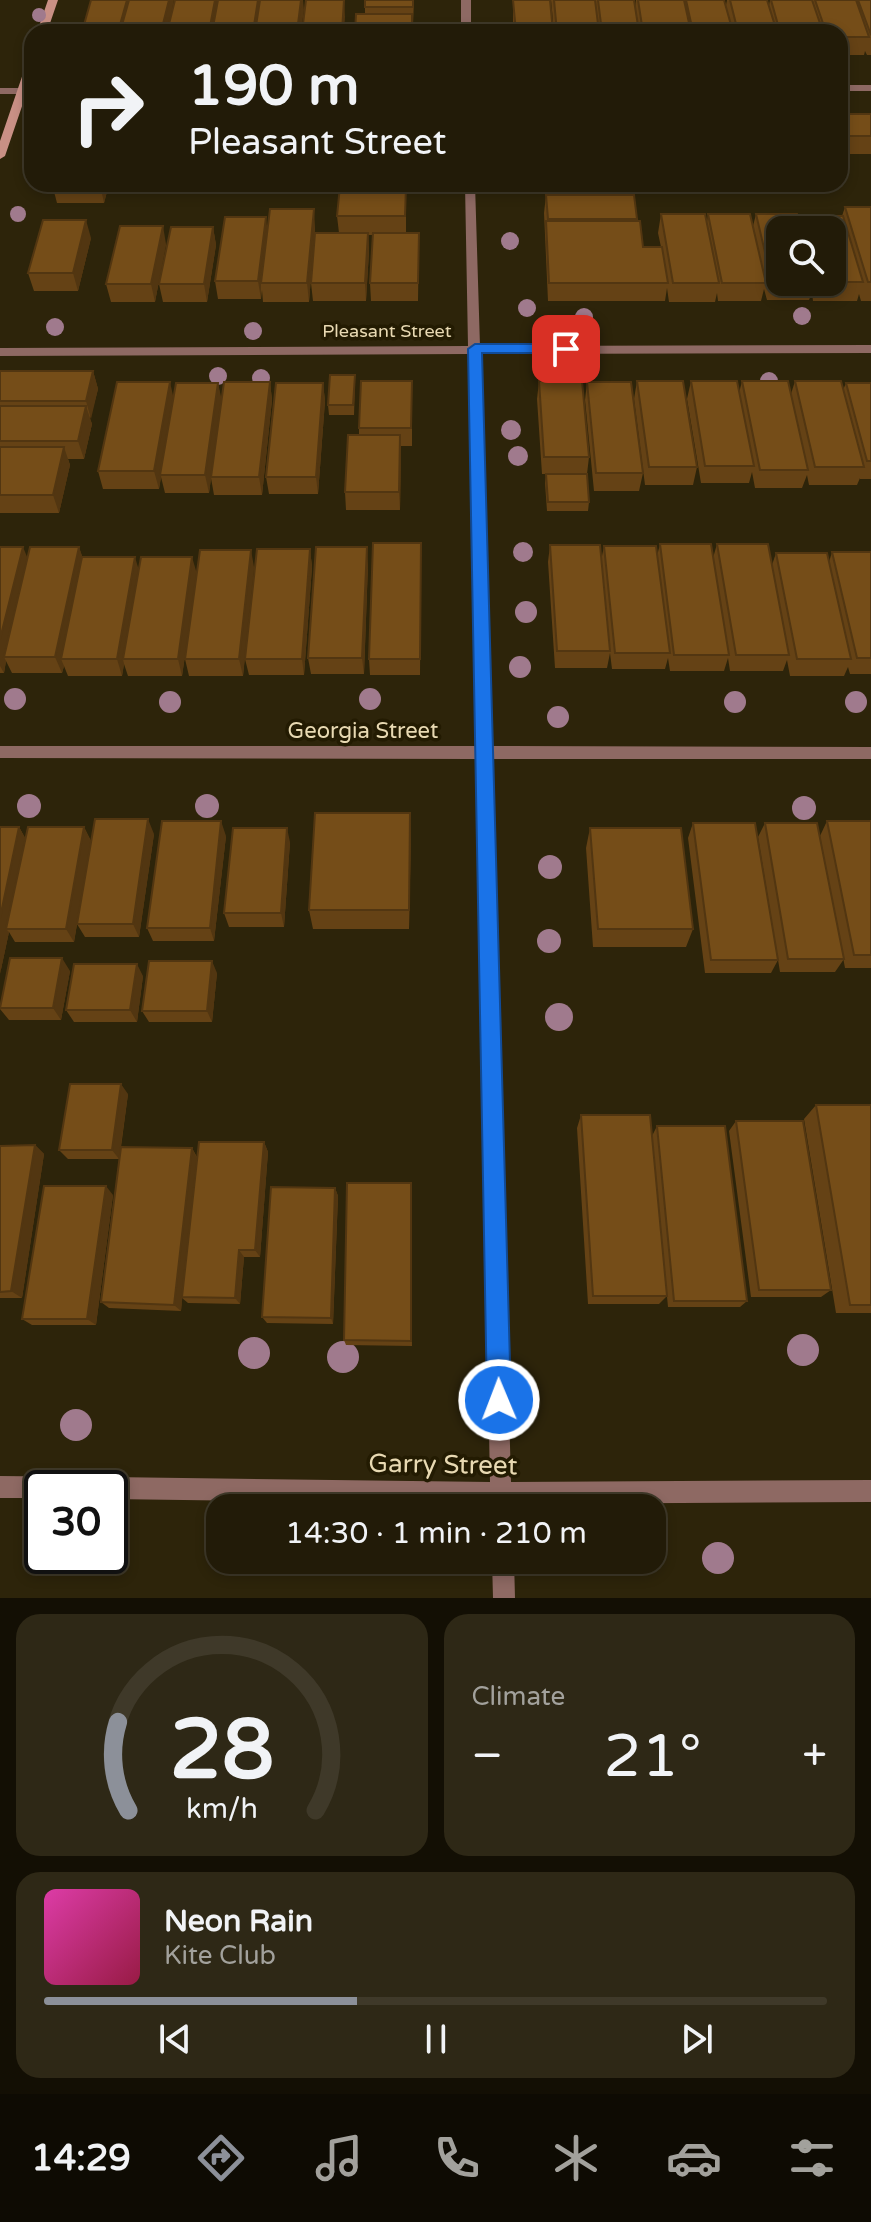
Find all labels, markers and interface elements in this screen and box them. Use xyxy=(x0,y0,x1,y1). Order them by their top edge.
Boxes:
text: 190 m xyxy=(188,53,359,120)
icon: right xyxy=(56,56,160,160)
text: Pleasant Street xyxy=(188,121,447,164)
map controls xyxy=(766,216,846,296)
button: search xyxy=(766,216,846,296)
pin xyxy=(532,315,600,383)
street label: Pleasant Street xyxy=(322,320,452,342)
icon: arrive xyxy=(544,327,588,371)
street label: Georgia Street xyxy=(288,718,438,744)
position arrow xyxy=(457,1358,541,1442)
street label: Garry Street xyxy=(368,1448,518,1481)
speed limit sign: 30 xyxy=(24,1470,128,1574)
text: 14:30 · 1 min · 210 m xyxy=(285,1515,587,1552)
text: Climate xyxy=(472,1681,565,1712)
text: 28 xyxy=(170,1701,274,1801)
text: 21° xyxy=(604,1721,702,1793)
text: − xyxy=(472,1730,503,1783)
text: + xyxy=(802,1730,827,1783)
text: km/h xyxy=(186,1792,258,1826)
text: Neon Rain xyxy=(164,1903,313,1940)
text: Kite Club xyxy=(164,1940,276,1971)
icon: previous xyxy=(153,2017,197,2061)
icon: pause xyxy=(414,2017,458,2061)
icon: next xyxy=(675,2017,719,2061)
icon: directions xyxy=(193,2130,249,2186)
icon: music xyxy=(311,2130,367,2186)
icon: phone xyxy=(429,2130,485,2186)
icon: climate xyxy=(548,2130,604,2186)
icon: car xyxy=(666,2130,722,2186)
icon: filters xyxy=(784,2130,840,2186)
text: 14:29 xyxy=(31,2137,131,2180)

